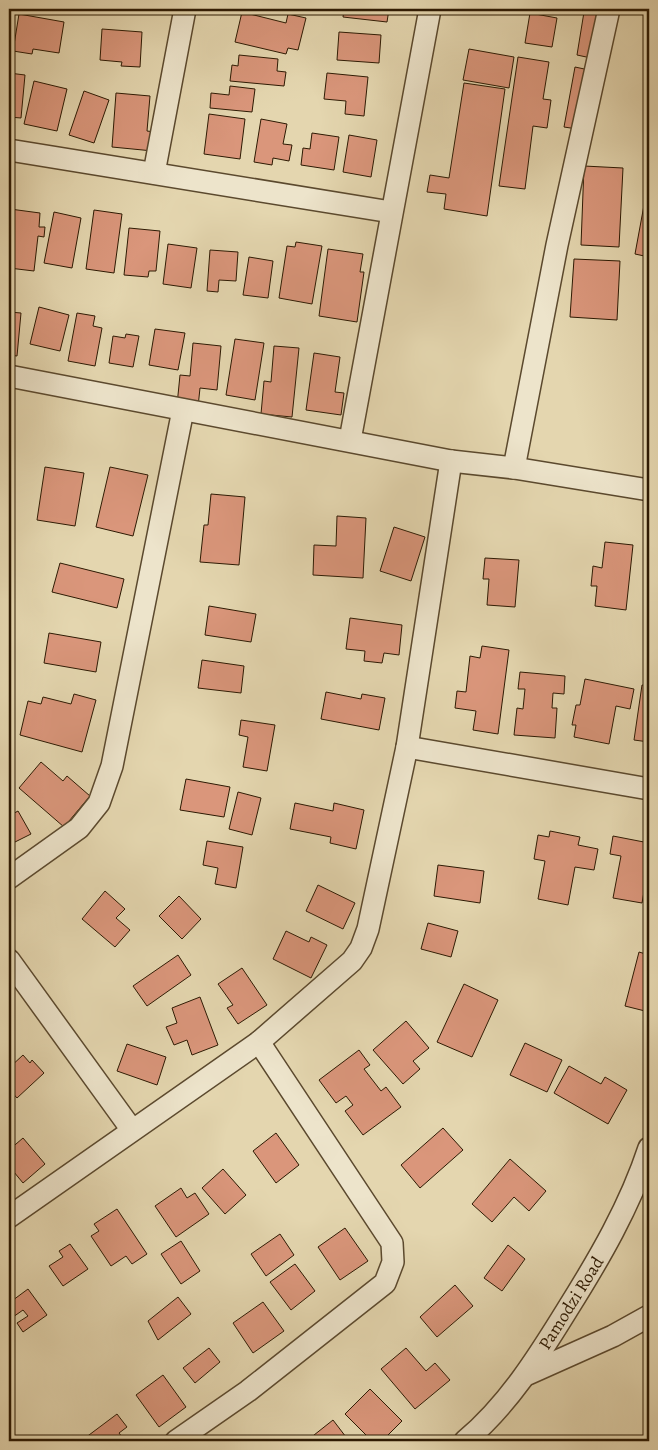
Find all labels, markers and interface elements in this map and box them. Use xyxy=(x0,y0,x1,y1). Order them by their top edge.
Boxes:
street label: Pamodzi Road xyxy=(533,1251,609,1354)

